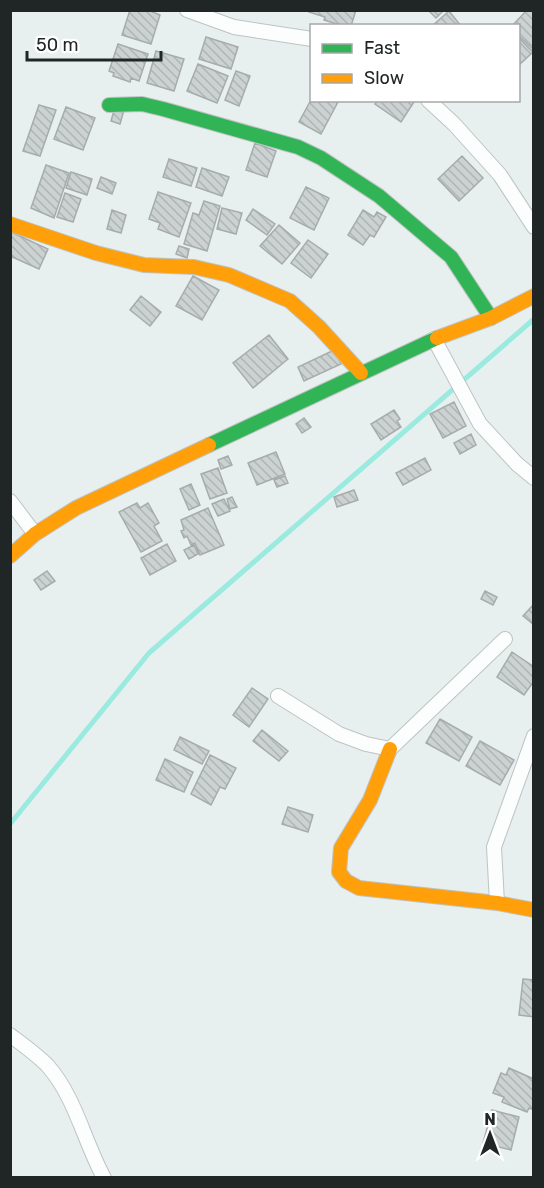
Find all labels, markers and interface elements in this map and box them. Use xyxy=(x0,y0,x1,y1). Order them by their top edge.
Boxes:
scale bar xyxy=(27,24,160,62)
legend xyxy=(310,24,520,102)
text: 50 m xyxy=(36,34,79,56)
text: Fast xyxy=(364,37,400,59)
text: Slow xyxy=(364,67,404,89)
north arrow xyxy=(460,1104,520,1164)
text: N xyxy=(484,1110,496,1129)

